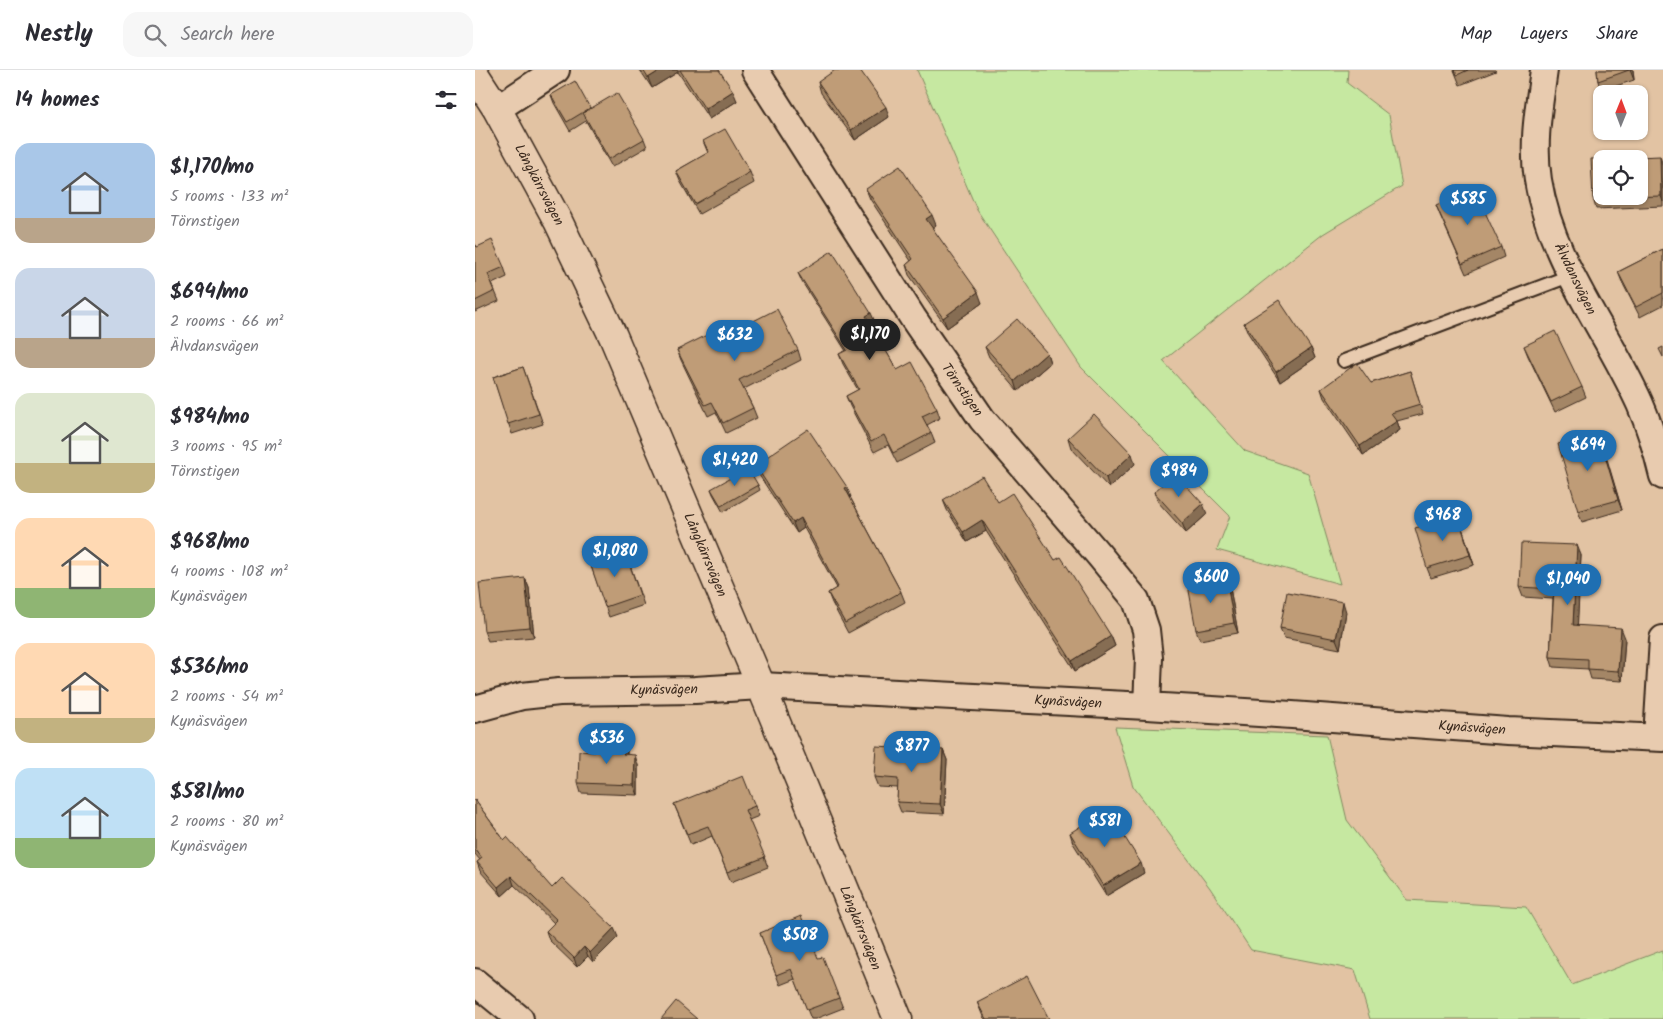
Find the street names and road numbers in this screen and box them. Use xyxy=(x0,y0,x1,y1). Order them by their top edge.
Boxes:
street label: Långkärrsvägen xyxy=(508,140,570,230)
street label: Älvdansvägen xyxy=(1548,239,1602,319)
street label: Törnstigen xyxy=(935,359,989,421)
street label: Långkärrsvägen xyxy=(677,509,733,601)
street label: Kynäsvägen xyxy=(630,678,698,702)
street label: Kynäsvägen xyxy=(1034,689,1102,715)
street label: Kynäsvägen xyxy=(1437,715,1507,741)
street label: Långkärrsvägen xyxy=(833,882,887,974)

